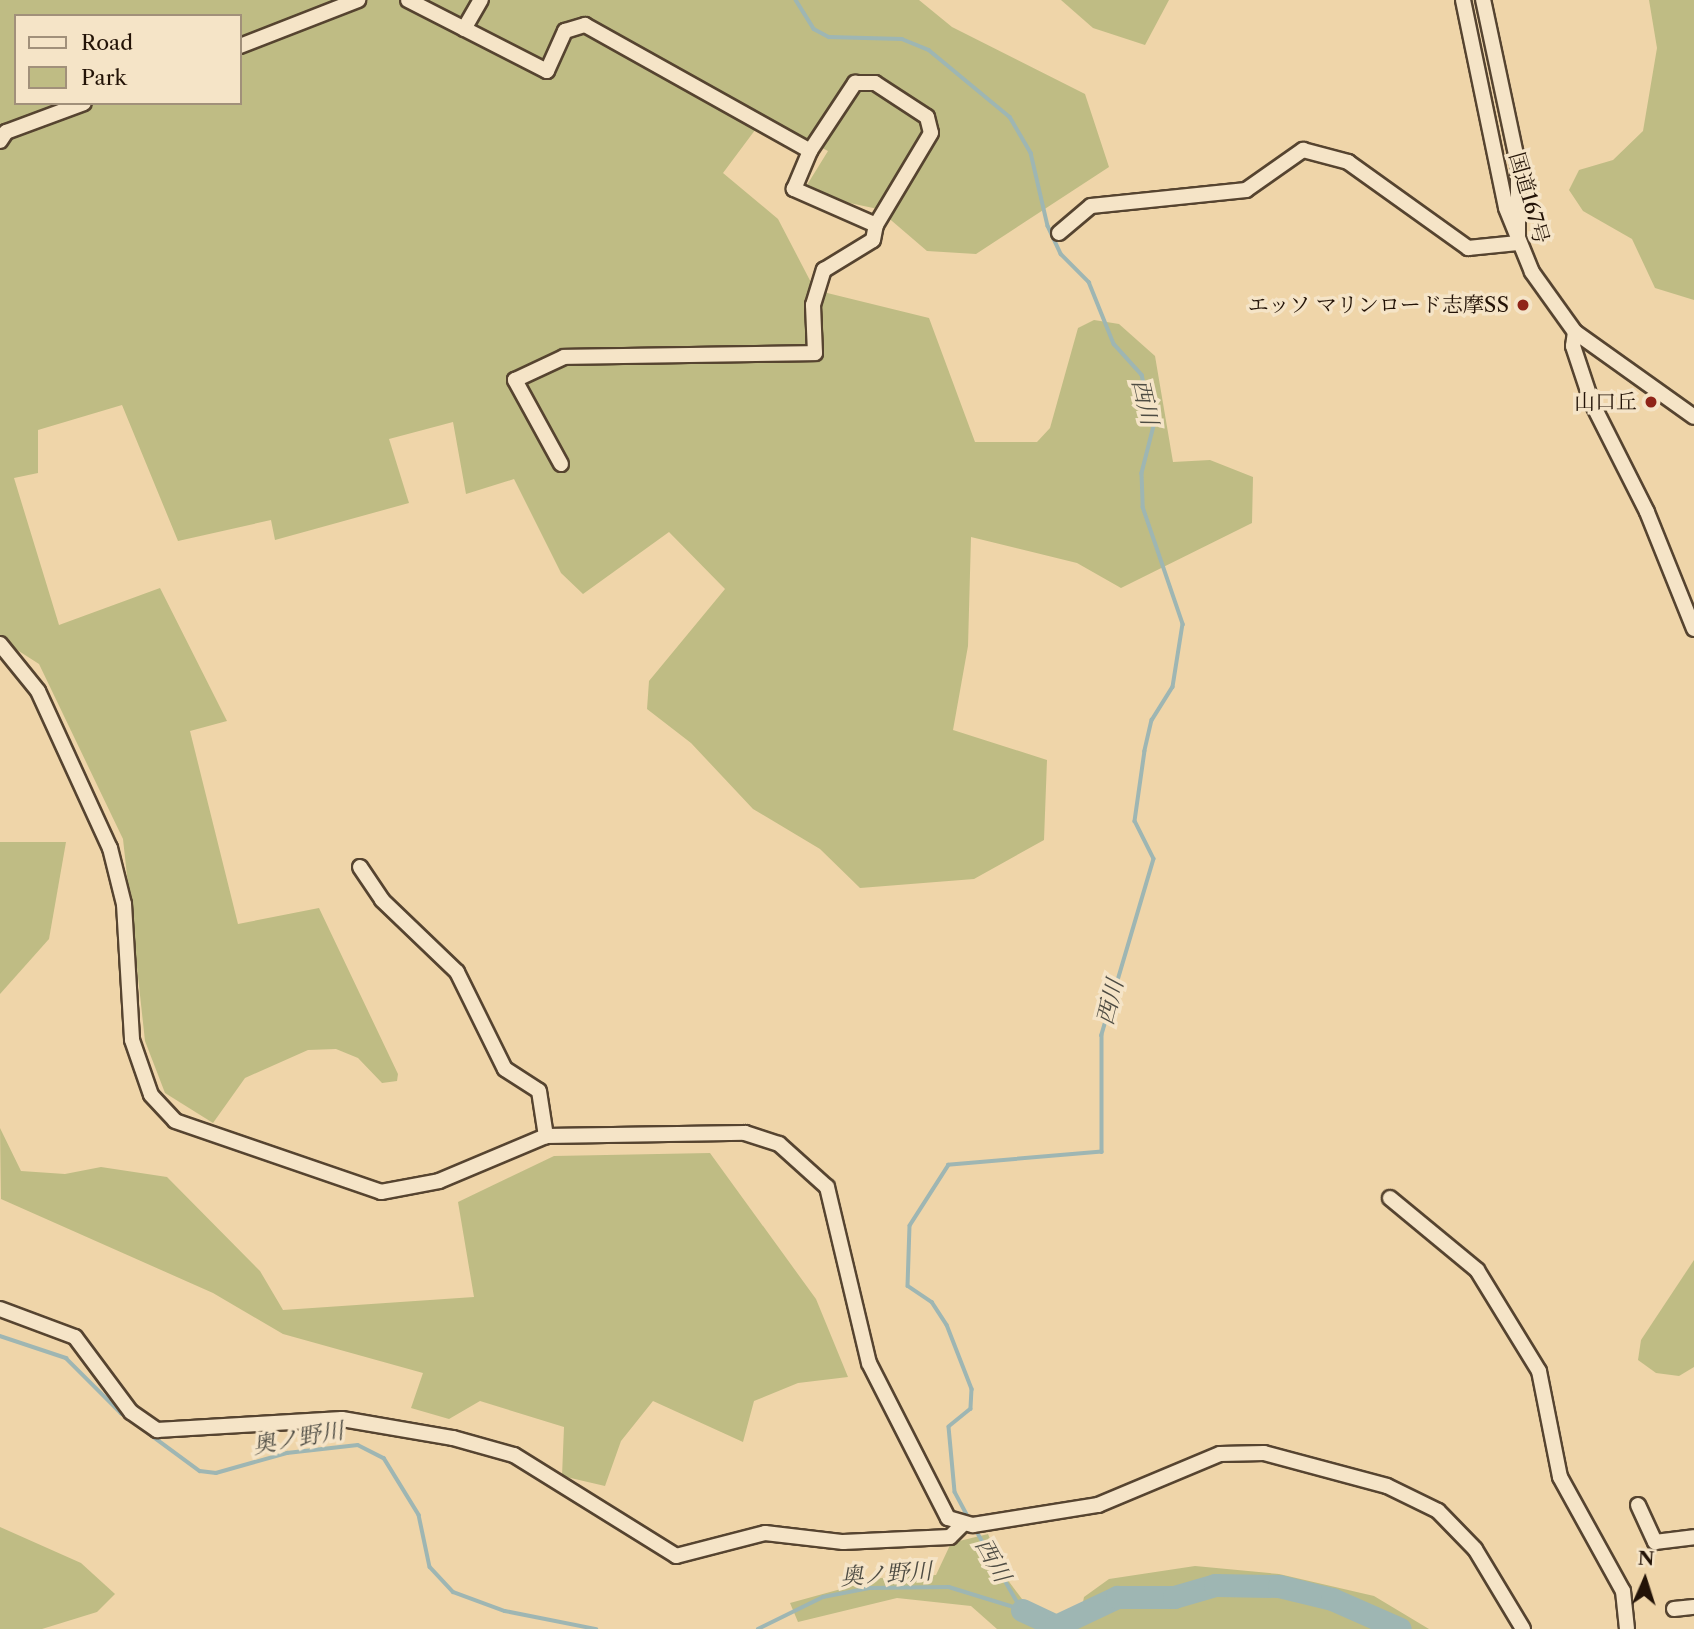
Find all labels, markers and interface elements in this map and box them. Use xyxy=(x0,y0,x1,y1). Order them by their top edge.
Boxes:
legend xyxy=(14,14,242,105)
text: Road xyxy=(81,30,133,55)
text: Park xyxy=(81,65,127,90)
street label: 国道167号 xyxy=(1504,149,1554,247)
place label: エッソ マリンロード志摩SS xyxy=(1247,292,1509,318)
marker: エッソ マリンロード志摩SS xyxy=(1515,297,1531,313)
water label: 西川 xyxy=(1126,376,1164,428)
place label: 山口丘 xyxy=(1574,389,1637,415)
marker: 山口丘 xyxy=(1643,394,1659,410)
water label: 西川 xyxy=(1091,976,1129,1028)
water label: 奥ノ野川 xyxy=(250,1416,346,1460)
water label: 西川 xyxy=(970,1533,1016,1587)
north arrow xyxy=(1610,1545,1680,1615)
text: N xyxy=(1637,1547,1655,1570)
water label: 奥ノ野川 xyxy=(839,1557,933,1591)

